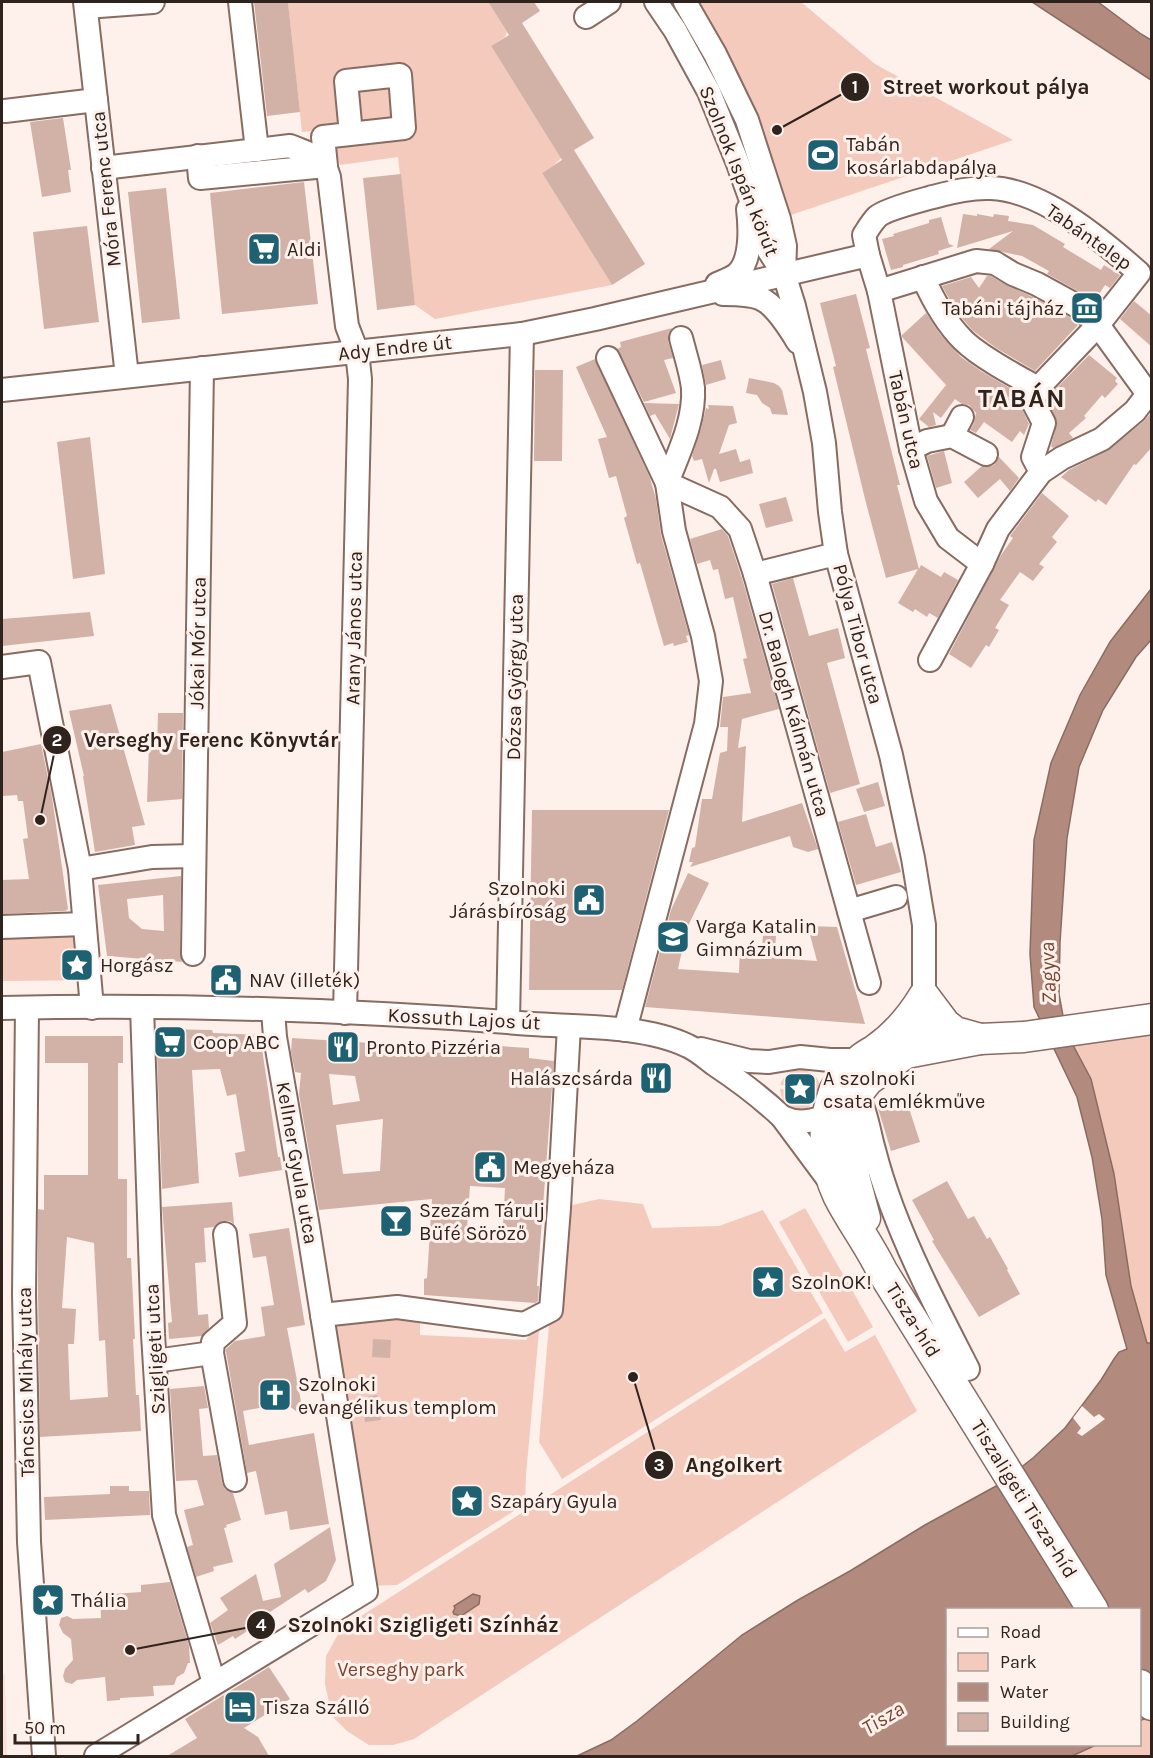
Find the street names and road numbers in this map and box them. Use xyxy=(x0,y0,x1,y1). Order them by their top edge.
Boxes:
street label: Szolnok Ispán körút xyxy=(694,82,784,260)
street label: Móra Ferenc utca xyxy=(86,110,126,268)
street label: Tabántelep xyxy=(1042,199,1136,275)
street label: Ady Endre út xyxy=(337,331,454,365)
street label: Tabán utca xyxy=(884,369,928,471)
street label: Arany János utca xyxy=(341,551,367,705)
street label: Pólya Tibor utca xyxy=(828,561,888,707)
street label: Jókai Mór utca xyxy=(185,576,211,710)
street label: Dózsa György utca xyxy=(502,594,528,760)
street label: Dr. Balogh Kálmán utca xyxy=(754,608,834,820)
street label: Kossuth Lajos út xyxy=(387,1004,541,1035)
street label: Kellner Gyula utca xyxy=(271,1080,323,1246)
street label: Tisza-híd xyxy=(881,1278,945,1362)
street label: Szigligeti utca xyxy=(140,1283,170,1415)
street label: Táncsics Mihály utca xyxy=(13,1287,39,1477)
street label: Tiszaligeti Tisza-híd xyxy=(966,1416,1082,1582)

